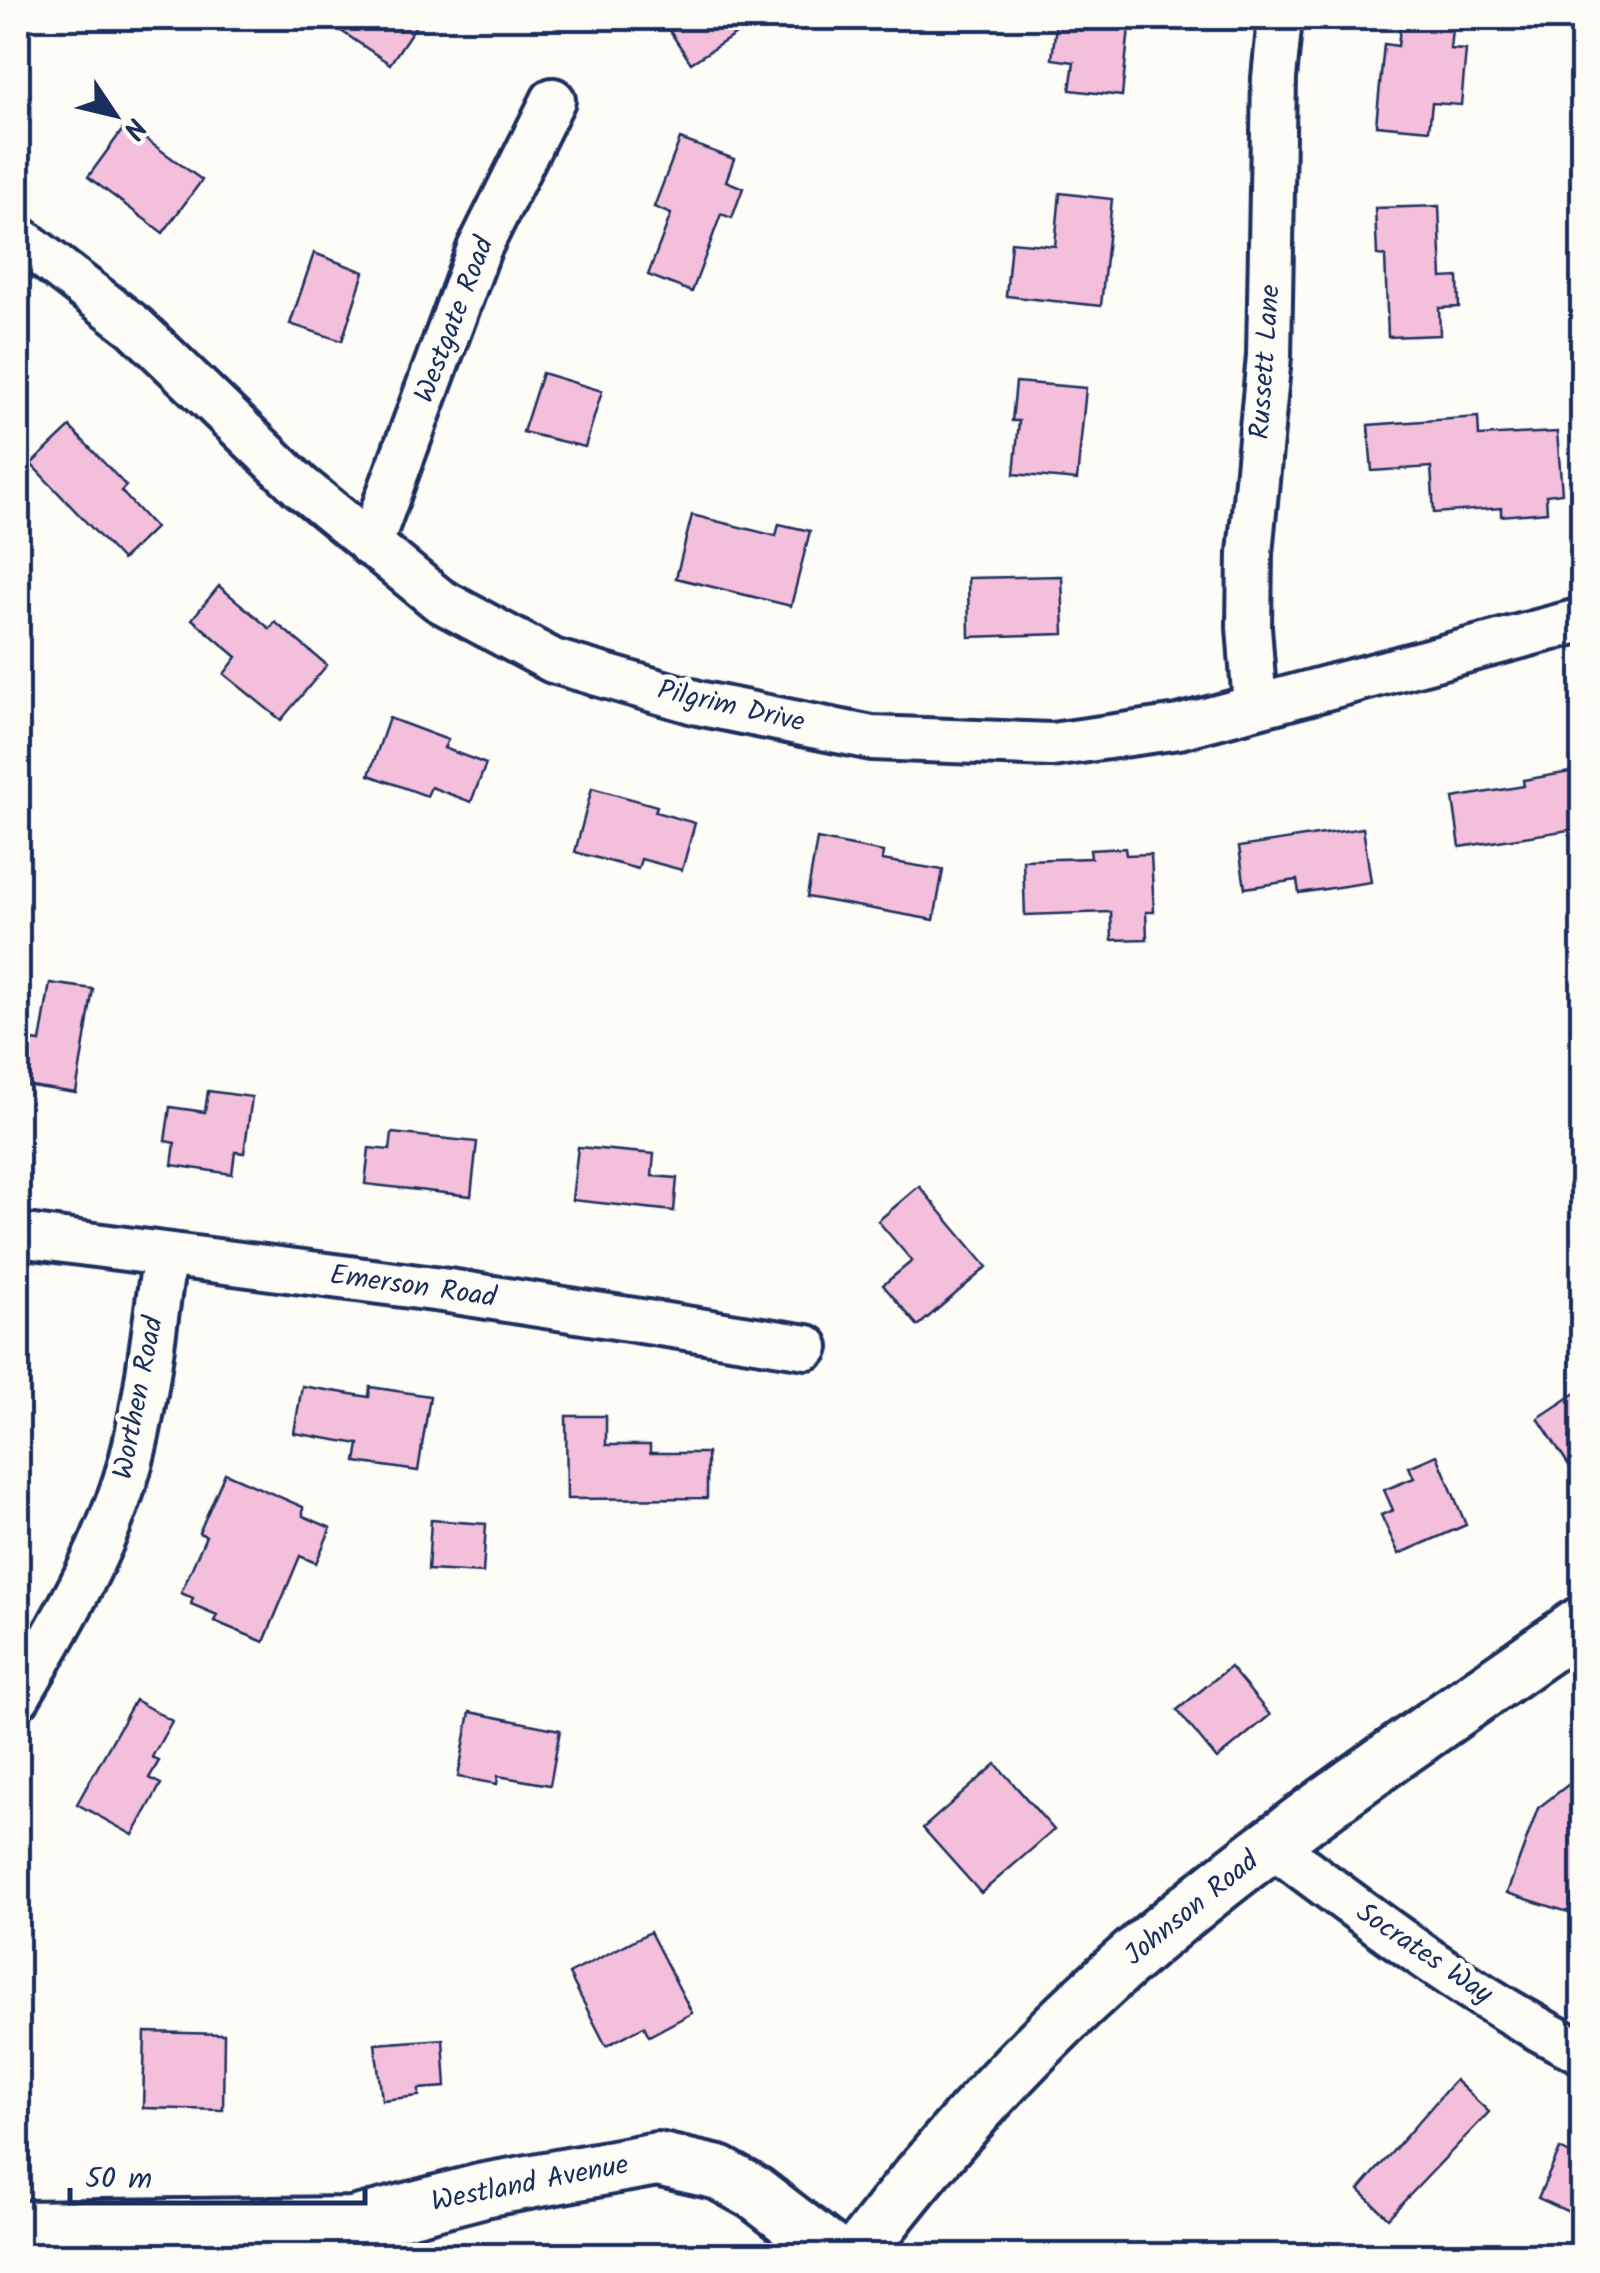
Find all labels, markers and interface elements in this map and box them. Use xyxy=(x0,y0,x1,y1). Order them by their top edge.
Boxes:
north arrow xyxy=(65,65,165,165)
text: N xyxy=(110,108,157,148)
street label: Westgate Road xyxy=(403,230,508,410)
street label: Russett Lane xyxy=(1238,283,1294,441)
street label: Pilgrim Drive xyxy=(653,668,809,746)
street label: Emerson Road xyxy=(327,1253,500,1321)
street label: Worthen Road xyxy=(101,1312,177,1483)
street label: Johnson Road xyxy=(1115,1840,1270,1978)
street label: Socrates Way xyxy=(1346,1891,1502,2017)
scale bar xyxy=(70,2143,365,2205)
street label: Westland Avenue xyxy=(428,2143,633,2225)
text: 50 m xyxy=(85,2156,152,2204)

